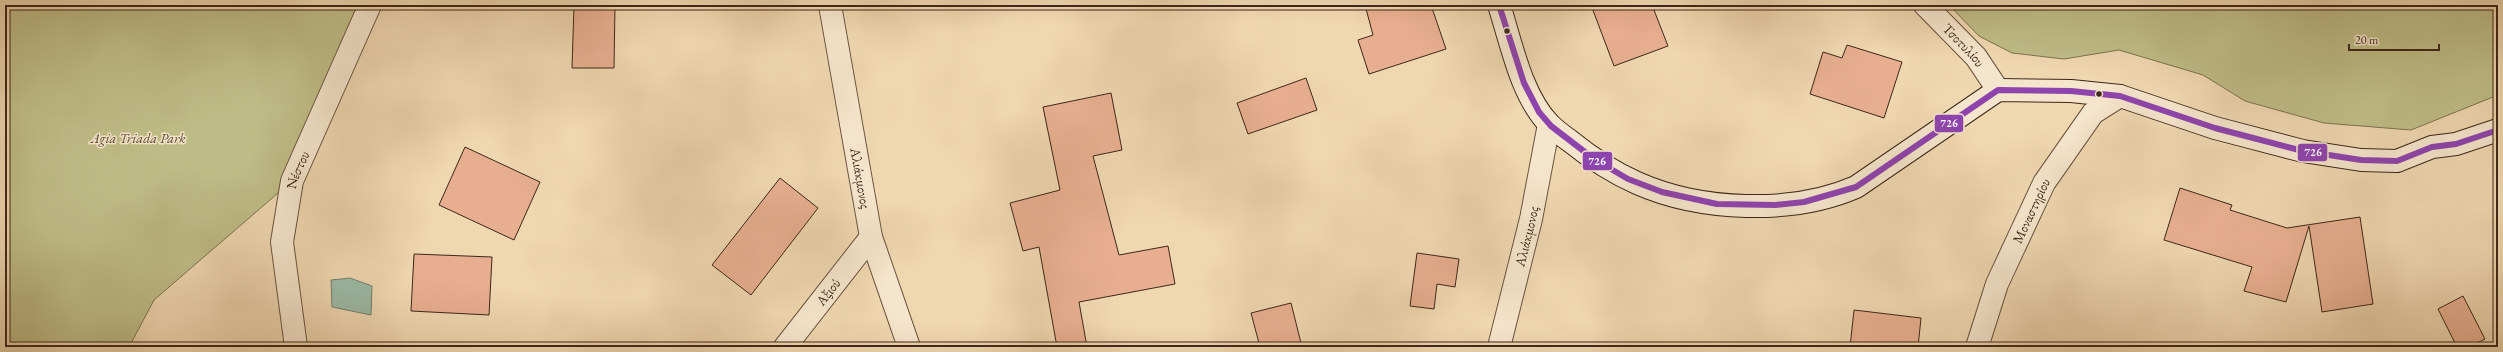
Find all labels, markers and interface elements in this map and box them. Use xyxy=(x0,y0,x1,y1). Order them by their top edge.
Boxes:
street label: Τσοτυλίου xyxy=(1939,19,1989,70)
unlabelled marker xyxy=(1502,26,1512,36)
scale bar xyxy=(2349,26,2439,52)
text: 20 m xyxy=(2355,32,2379,48)
unlabelled marker xyxy=(2094,89,2104,99)
line badge: 726 xyxy=(1934,114,1964,133)
text: 726 xyxy=(1940,116,1958,130)
park label: Agia Triada Park xyxy=(89,129,186,147)
line badge: 726 xyxy=(2297,143,2328,162)
street label: Αλιάκμονος xyxy=(846,145,875,210)
text: 726 xyxy=(2304,145,2322,159)
street label: Νέστου xyxy=(282,148,313,190)
line badge: 726 xyxy=(1582,151,1613,171)
text: 726 xyxy=(1588,154,1606,168)
street label: Μοναστηρίου xyxy=(2008,174,2054,246)
street label: Αλιάκμονος xyxy=(1510,204,1542,270)
street label: Αξιού xyxy=(811,274,844,310)

